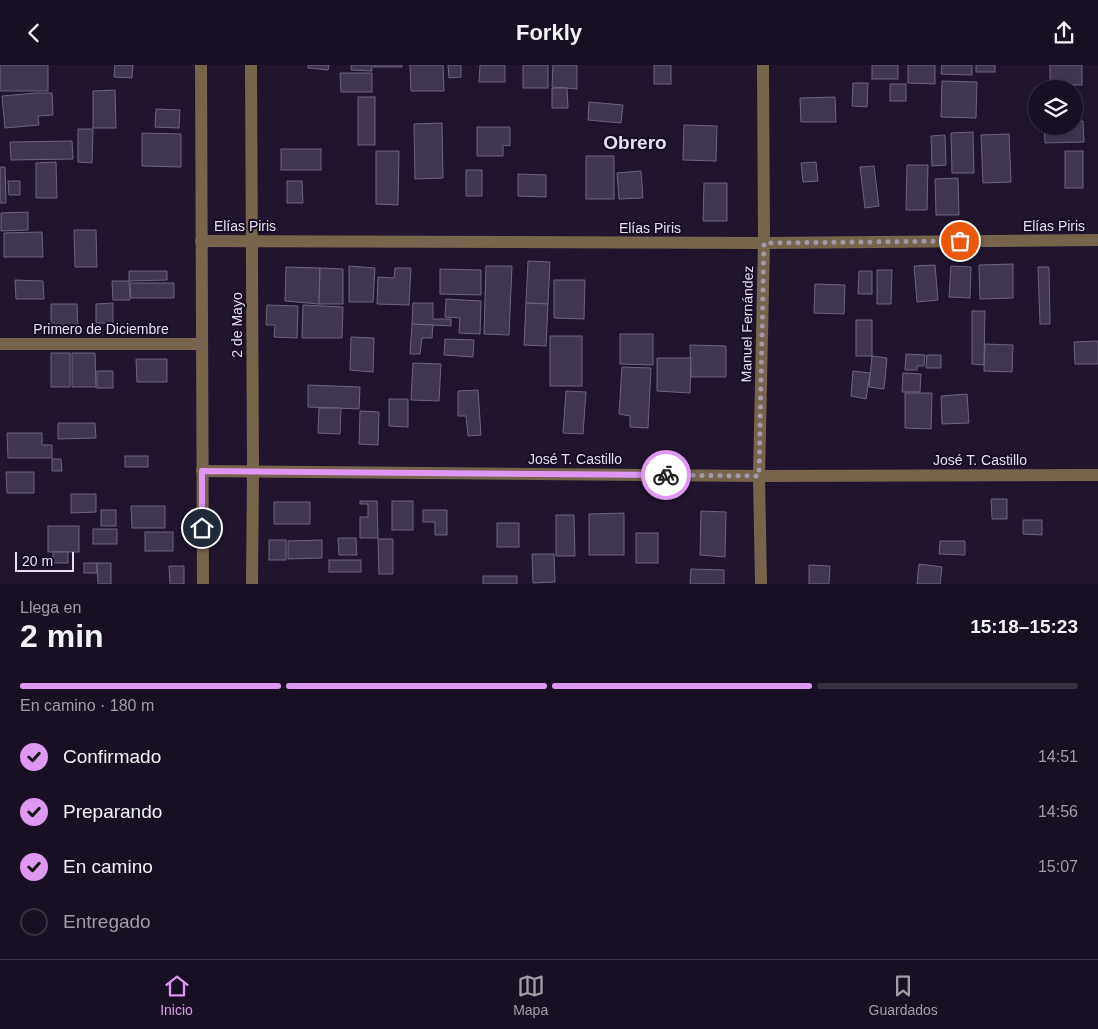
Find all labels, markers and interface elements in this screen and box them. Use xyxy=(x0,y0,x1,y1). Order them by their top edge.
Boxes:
icon: back xyxy=(20,19,48,47)
icon: share xyxy=(1050,19,1078,47)
text: Forkly xyxy=(516,20,582,45)
map controls xyxy=(1028,80,1083,135)
button: layers xyxy=(1028,80,1083,135)
district label: Obrero xyxy=(603,132,667,153)
street label: Elías Piris xyxy=(214,218,276,234)
street label: Elías Piris xyxy=(1023,218,1085,234)
street label: Elías Piris xyxy=(619,220,681,236)
pin xyxy=(939,220,981,262)
icon: bag xyxy=(946,227,974,255)
street label: Manuel Fernández xyxy=(738,265,756,383)
street label: 2 de Mayo xyxy=(229,292,245,358)
street label: Primero de Diciembre xyxy=(33,321,169,337)
courier xyxy=(641,450,691,500)
street label: José T. Castillo xyxy=(528,451,622,467)
street label: José T. Castillo xyxy=(933,452,1027,468)
icon: bike xyxy=(652,461,680,489)
pin xyxy=(181,507,223,549)
icon: home xyxy=(188,514,216,542)
scale bar xyxy=(15,549,74,572)
text: 20 m xyxy=(22,553,53,569)
text: Llega en xyxy=(20,599,81,616)
text: 15:18–15:23 xyxy=(970,616,1078,637)
text: 2 min xyxy=(20,618,104,654)
text: En camino · 180 m xyxy=(20,697,154,714)
icon: check xyxy=(20,743,48,771)
text: Confirmado xyxy=(63,746,161,767)
text: 14:51 xyxy=(1038,748,1078,765)
icon: check xyxy=(20,798,48,826)
text: Preparando xyxy=(63,801,162,822)
text: 14:56 xyxy=(1038,803,1078,820)
icon: check xyxy=(20,853,48,881)
text: En camino xyxy=(63,856,153,877)
text: 15:07 xyxy=(1038,858,1078,875)
text: Entregado xyxy=(63,911,151,932)
tab: Inicio xyxy=(160,972,193,1018)
tab: Mapa xyxy=(513,972,548,1018)
tab: Guardados xyxy=(869,972,938,1018)

